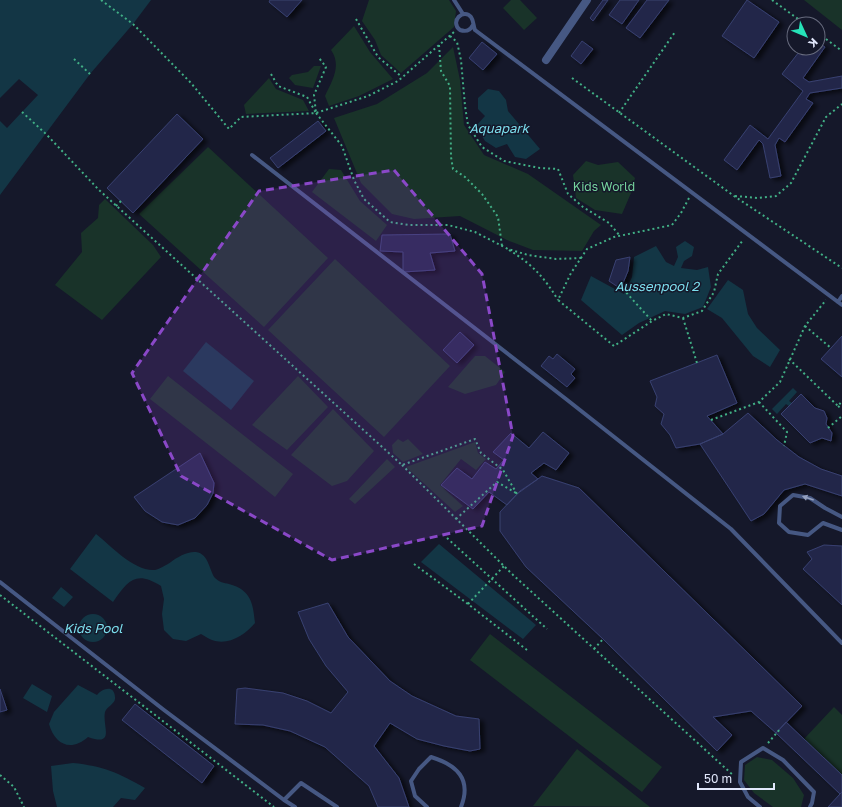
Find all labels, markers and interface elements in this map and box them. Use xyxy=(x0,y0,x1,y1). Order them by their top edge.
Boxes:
north arrow xyxy=(786,16,826,56)
text: K xyxy=(806,36,821,51)
water label: Aquapark xyxy=(469,120,530,136)
park label: Kids World xyxy=(573,179,635,194)
water label: Aussenpool 2 xyxy=(615,278,701,294)
one-way arrow xyxy=(801,495,813,501)
water label: Kids Pool xyxy=(64,620,123,636)
scale bar xyxy=(698,765,774,791)
text: 50 m xyxy=(704,771,732,786)

